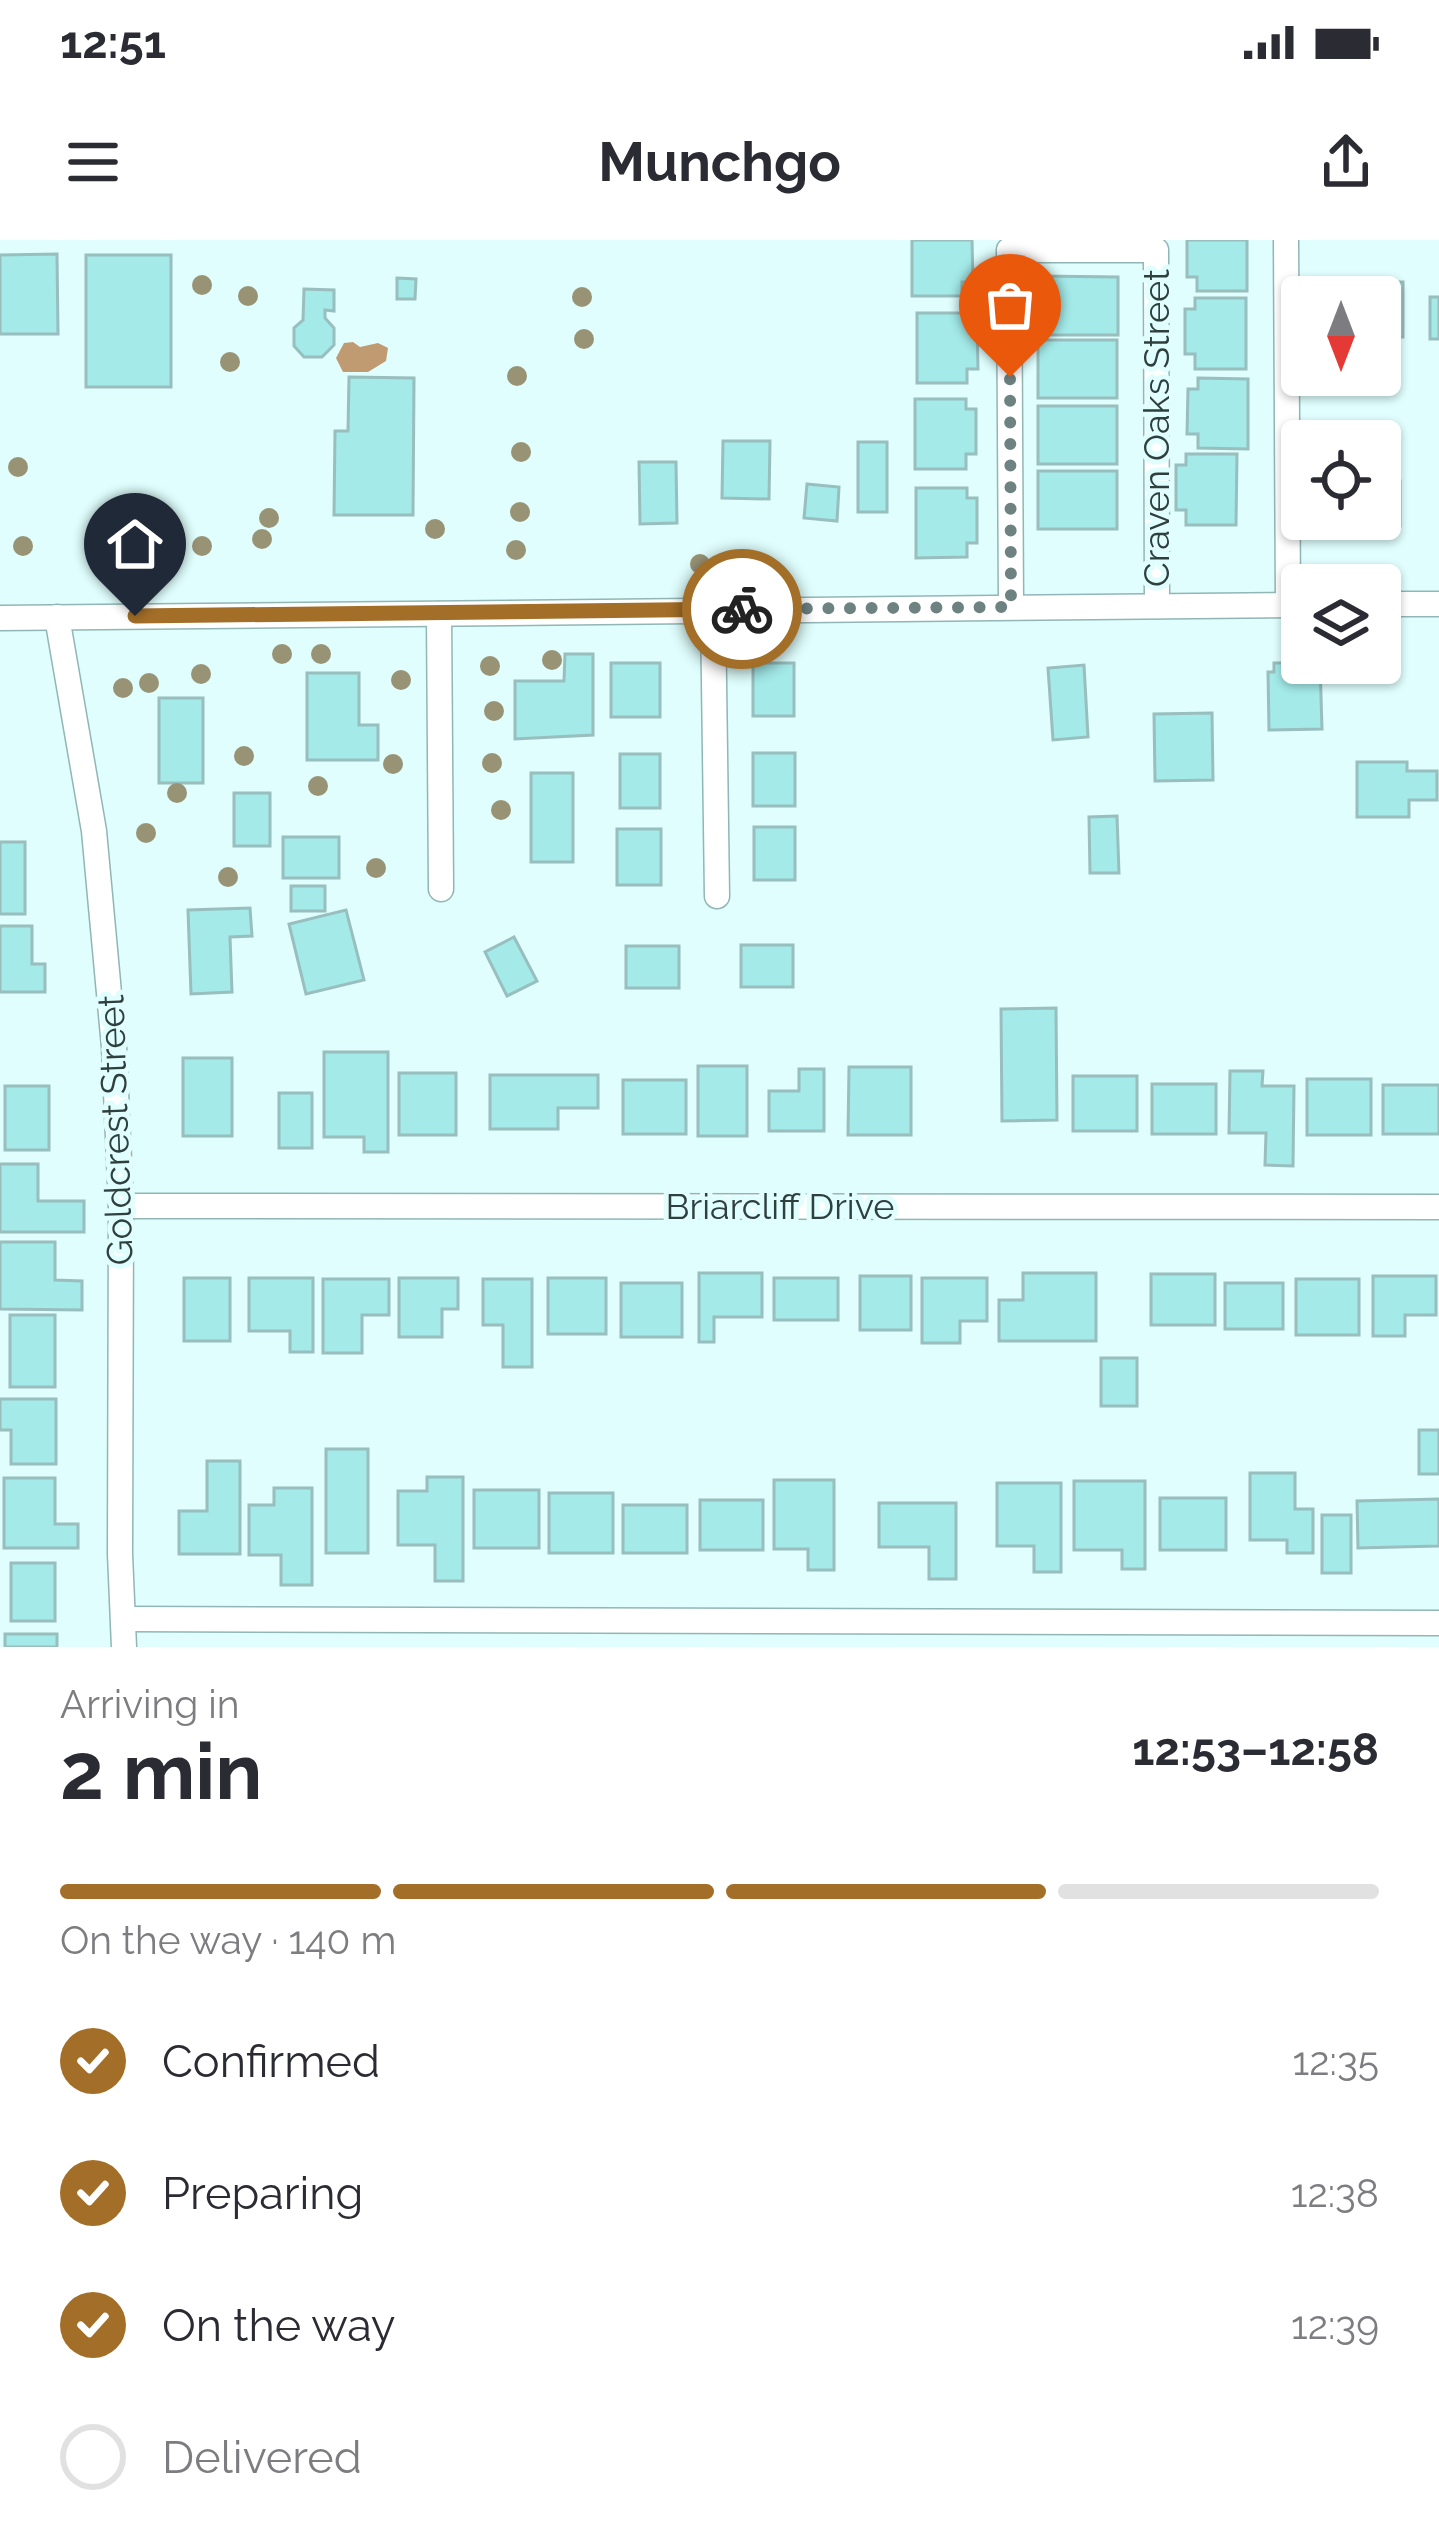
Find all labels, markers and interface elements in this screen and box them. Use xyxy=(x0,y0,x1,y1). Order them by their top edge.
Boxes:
text: 12:51 xyxy=(60,16,166,69)
icon: menu xyxy=(60,129,126,195)
icon: share xyxy=(1313,129,1379,195)
text: Munchgo xyxy=(598,130,841,194)
pin xyxy=(959,254,1061,377)
street label: Craven Oaks Street xyxy=(1135,269,1177,587)
icon: bag xyxy=(977,272,1043,338)
north arrow xyxy=(1281,276,1401,396)
map controls xyxy=(1281,276,1401,684)
button: locate xyxy=(1281,420,1401,540)
pin xyxy=(84,493,186,616)
icon: home xyxy=(102,511,168,577)
courier xyxy=(682,549,802,669)
button: layers xyxy=(1281,564,1401,684)
icon: bike xyxy=(709,576,775,642)
street label: Goldcrest Street xyxy=(89,994,141,1266)
street label: Briarcliff Drive xyxy=(666,1185,894,1227)
text: Arriving in xyxy=(60,1681,240,1727)
text: 12:53–12:58 xyxy=(1132,1723,1379,1776)
text: 2 min xyxy=(60,1726,262,1817)
text: On the way · 140 m xyxy=(60,1917,396,1963)
icon: check xyxy=(60,2028,126,2094)
text: Confirmed xyxy=(162,2035,380,2088)
text: 12:35 xyxy=(1293,2038,1379,2084)
icon: check xyxy=(60,2160,126,2226)
text: Preparing xyxy=(162,2167,363,2220)
text: 12:38 xyxy=(1291,2170,1379,2216)
icon: check xyxy=(60,2292,126,2358)
text: On the way xyxy=(162,2299,396,2352)
text: 12:39 xyxy=(1291,2302,1379,2348)
text: Delivered xyxy=(162,2431,362,2484)

